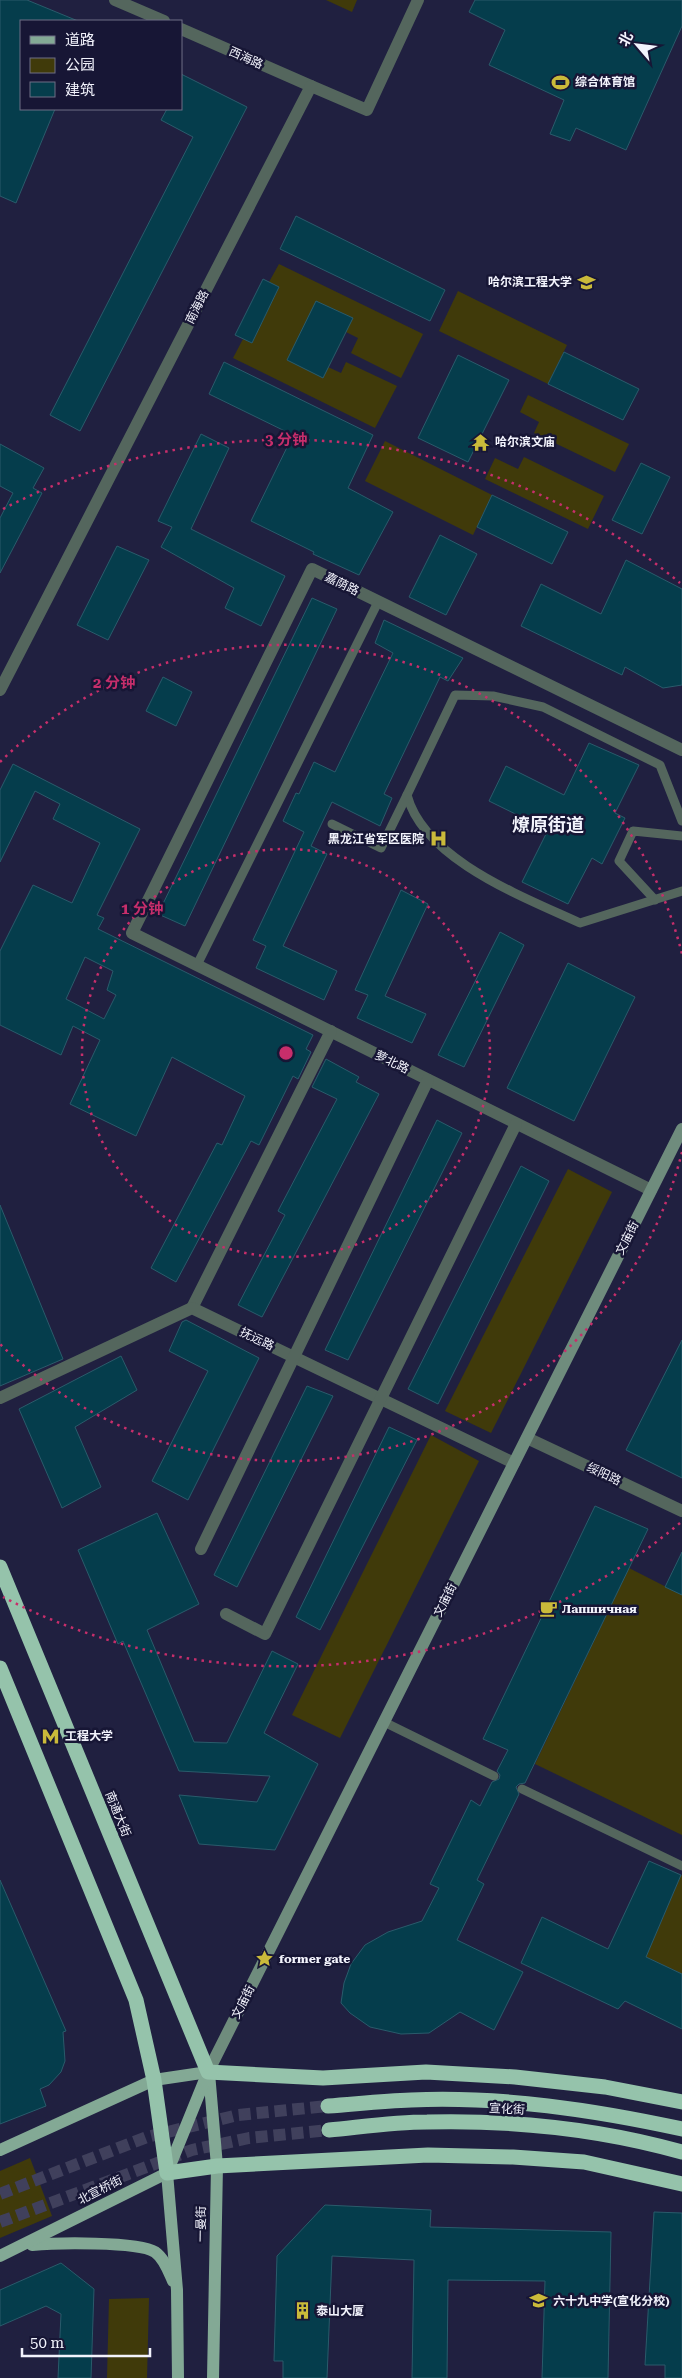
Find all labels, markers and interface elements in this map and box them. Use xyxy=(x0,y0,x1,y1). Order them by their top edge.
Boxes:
legend xyxy=(20,20,182,110)
north arrow xyxy=(612,20,662,70)
text: 北 xyxy=(615,29,636,49)
text: 道路 xyxy=(65,31,95,49)
street label: 西海路 xyxy=(227,44,265,72)
text: 公园 xyxy=(65,56,95,74)
sports icon: 综合体育馆 xyxy=(551,72,571,92)
place label: 综合体育馆 xyxy=(575,75,635,89)
text: 建筑 xyxy=(65,81,95,99)
school or university icon: 哈尔滨工程大学 xyxy=(576,272,596,292)
place label: 哈尔滨工程大学 xyxy=(488,275,572,289)
street label: 南海路 xyxy=(183,288,211,326)
text: 3 分钟 xyxy=(265,431,307,449)
temple icon: 哈尔滨文庙 xyxy=(471,432,491,452)
place label: 哈尔滨文庙 xyxy=(495,435,555,449)
street label: 嘉荫路 xyxy=(323,570,361,598)
text: 2 分钟 xyxy=(93,674,135,692)
district label: 燎原街道 xyxy=(512,814,584,835)
hospital icon: 黑龙江省军区医院 xyxy=(428,829,448,849)
place label: 黑龙江省军区医院 xyxy=(328,832,424,846)
text: 1 分钟 xyxy=(121,900,163,918)
centre of rings xyxy=(277,1044,295,1062)
street label: 萝北路 xyxy=(373,1048,411,1076)
street label: 文庙街 xyxy=(613,1219,641,1257)
street label: 抚远路 xyxy=(238,1325,276,1353)
street label: 绥阳路 xyxy=(585,1460,623,1488)
street label: 文庙街 xyxy=(431,1581,459,1619)
cafe icon: Лапшичная xyxy=(538,1599,558,1619)
place label: Лапшичная xyxy=(562,1602,637,1616)
metro station icon: 工程大学 xyxy=(41,1726,61,1746)
place label: 工程大学 xyxy=(65,1729,113,1743)
street label: 南通大街 xyxy=(103,1789,133,1839)
place icon: former gate xyxy=(255,1949,275,1969)
place label: former gate xyxy=(279,1952,350,1966)
street label: 文庙街 xyxy=(229,1983,257,2021)
street label: 宣化街 xyxy=(489,2101,525,2117)
street label: 北宣桥街 xyxy=(75,2173,125,2207)
street label: 一曼街 xyxy=(194,2206,208,2242)
school or university icon: 六十九中学(宣化分校) xyxy=(529,2291,549,2311)
place label: 六十九中学(宣化分校) xyxy=(553,2294,670,2308)
building icon: 泰山大厦 xyxy=(292,2301,312,2321)
place label: 泰山大厦 xyxy=(316,2304,364,2318)
scale bar xyxy=(22,2326,150,2358)
text: 50 m xyxy=(30,2334,65,2352)

